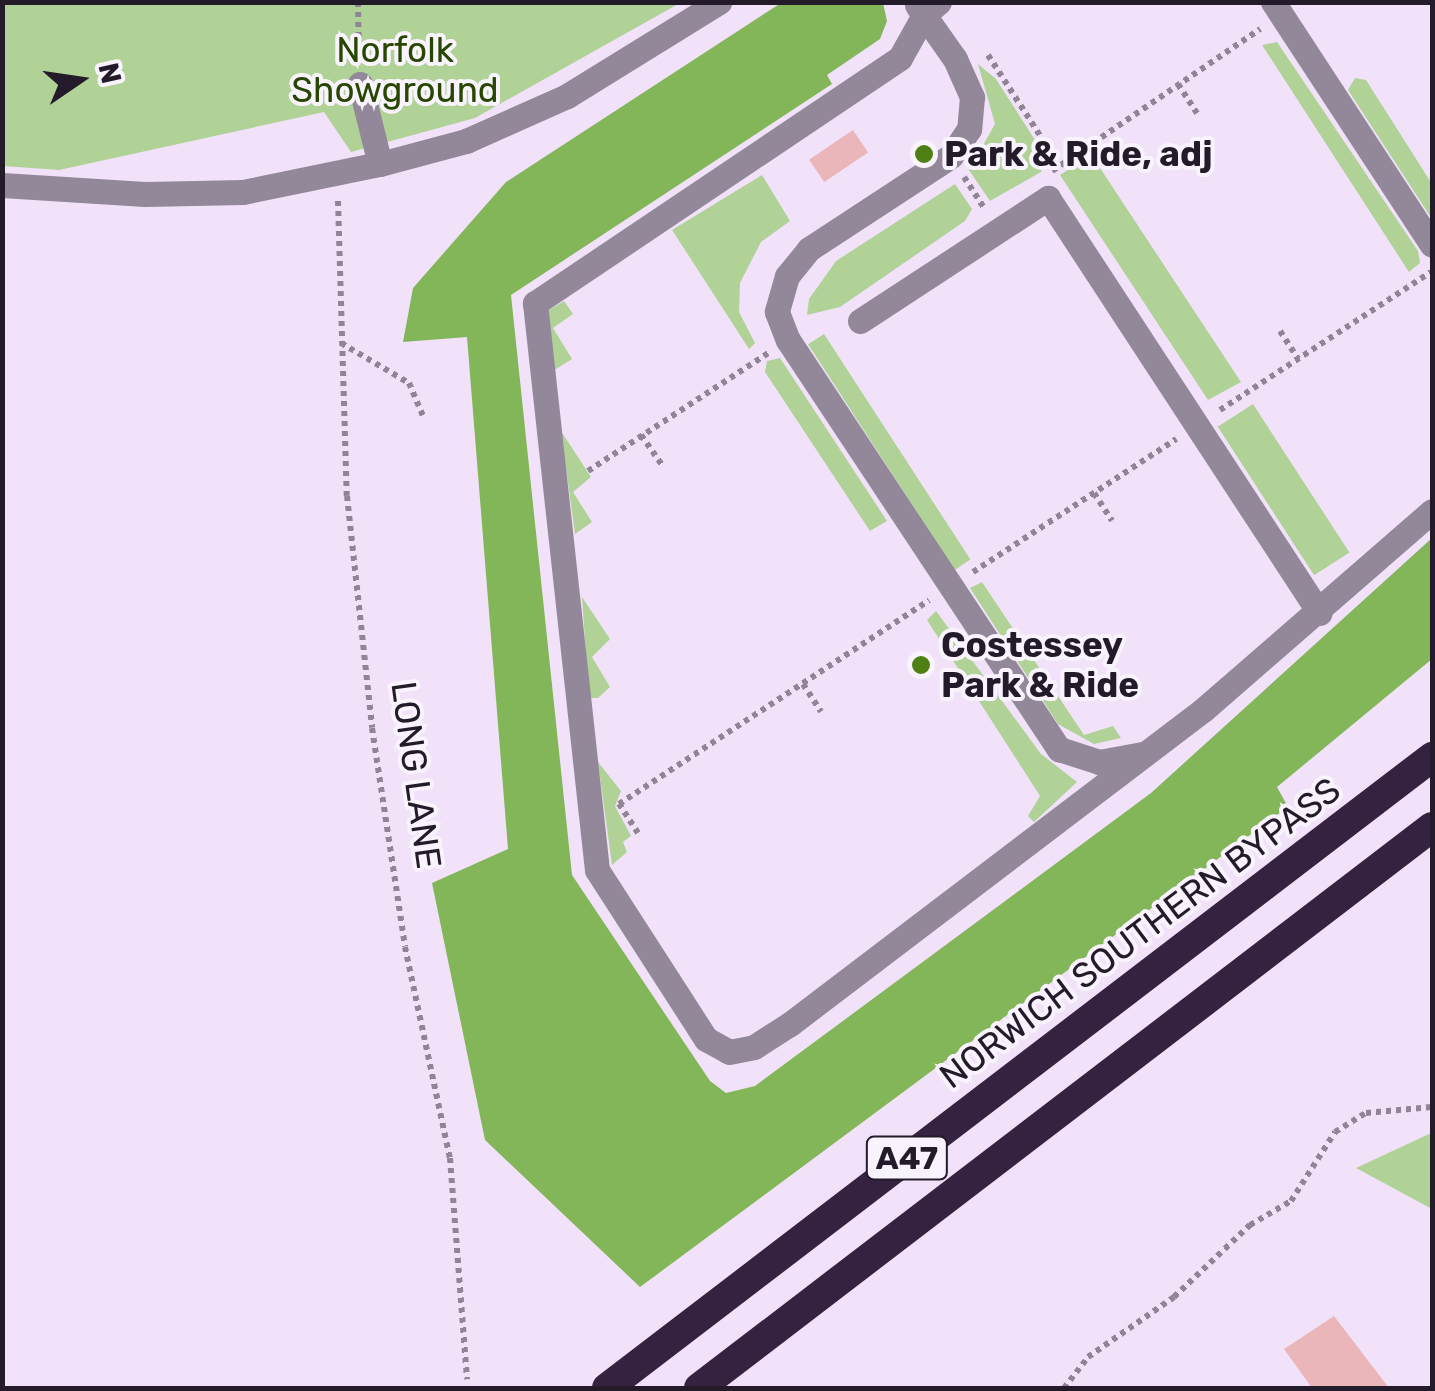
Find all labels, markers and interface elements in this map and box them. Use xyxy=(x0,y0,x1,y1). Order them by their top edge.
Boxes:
park label: Norfolk Showground xyxy=(291,29,499,111)
north arrow xyxy=(30,30,130,130)
text: N xyxy=(91,60,128,87)
place label: Park & Ride, adj xyxy=(944,133,1213,175)
marker: Park & Ride, adj xyxy=(913,143,935,165)
place label: Costessey Park & Ride xyxy=(941,624,1139,706)
marker: Costessey Park & Ride xyxy=(910,654,932,676)
street label: LONG LANE xyxy=(382,679,450,871)
street label: NORWICH SOUTHERN BYPASS xyxy=(932,769,1348,1097)
road number: A47 xyxy=(864,1131,950,1185)

